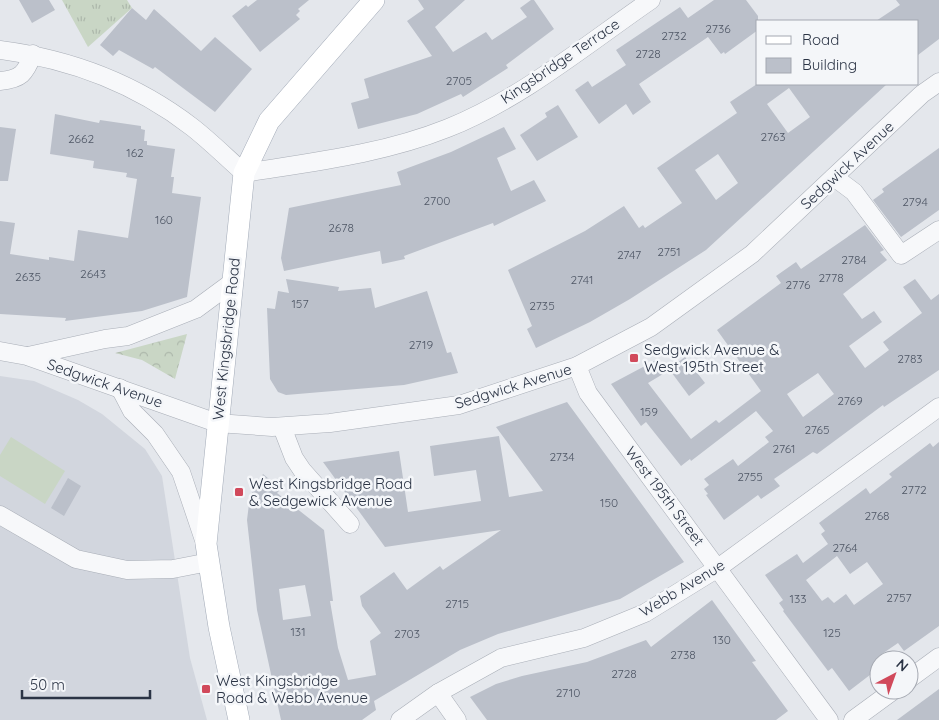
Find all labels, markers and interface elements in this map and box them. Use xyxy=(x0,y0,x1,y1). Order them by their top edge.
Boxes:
street label: Kingsbridge Terrace xyxy=(497,14,623,108)
legend xyxy=(756,20,919,85)
house number: 2736 xyxy=(705,21,731,36)
house number: 2732 xyxy=(661,28,687,43)
text: Road xyxy=(802,30,839,49)
house number: 2728 xyxy=(635,46,661,61)
text: Building xyxy=(802,55,857,74)
house number: 2705 xyxy=(446,73,472,88)
street label: Sedgwick Avenue xyxy=(796,117,898,213)
house number: 2763 xyxy=(761,129,785,144)
house number: 2662 xyxy=(68,131,94,146)
house number: 162 xyxy=(126,145,144,160)
house number: 2700 xyxy=(424,193,450,208)
house number: 2794 xyxy=(902,194,928,209)
house number: 160 xyxy=(155,212,173,227)
house number: 2678 xyxy=(328,220,354,235)
house number: 2751 xyxy=(657,244,681,259)
house number: 2747 xyxy=(617,247,641,262)
house number: 2784 xyxy=(841,252,867,267)
street label: West Kingsbridge Road xyxy=(208,257,244,421)
house number: 2643 xyxy=(80,266,106,281)
house number: 2635 xyxy=(15,269,41,284)
house number: 2778 xyxy=(818,270,844,285)
house number: 2741 xyxy=(571,272,593,287)
house number: 2776 xyxy=(786,277,811,292)
house number: 157 xyxy=(291,296,309,311)
house number: 2735 xyxy=(529,298,555,313)
house number: 2719 xyxy=(409,337,433,352)
place label: Sedgwick Avenue & West 195th Street xyxy=(644,340,779,376)
house number: 2783 xyxy=(897,351,923,366)
marker: Sedgwick Avenue & West 195th Street xyxy=(628,352,640,364)
street label: Sedgwick Avenue xyxy=(45,354,165,412)
street label: Sedgwick Avenue xyxy=(452,359,574,413)
house number: 2769 xyxy=(837,393,863,408)
house number: 159 xyxy=(640,404,658,419)
house number: 2765 xyxy=(804,422,830,437)
house number: 2761 xyxy=(772,441,796,456)
street label: West 195th Street xyxy=(621,442,709,550)
house number: 2734 xyxy=(549,449,575,464)
house number: 2755 xyxy=(737,469,763,484)
place label: West Kingsbridge Road & Sedgewick Avenue xyxy=(249,474,412,510)
house number: 2772 xyxy=(901,482,927,497)
marker: West Kingsbridge Road & Sedgewick Avenue xyxy=(233,486,245,498)
house number: 150 xyxy=(600,495,618,510)
house number: 2768 xyxy=(864,508,890,523)
house number: 2764 xyxy=(832,540,858,555)
street label: Webb Avenue xyxy=(636,555,728,621)
house number: 2757 xyxy=(886,590,912,605)
house number: 133 xyxy=(789,591,807,606)
house number: 2715 xyxy=(445,596,469,611)
house number: 131 xyxy=(290,624,306,639)
house number: 125 xyxy=(823,625,841,640)
house number: 2703 xyxy=(394,626,420,641)
house number: 130 xyxy=(713,632,731,647)
house number: 2738 xyxy=(670,647,696,662)
north arrow xyxy=(869,650,919,700)
text: N xyxy=(893,655,912,675)
house number: 2728 xyxy=(611,666,637,681)
scale bar xyxy=(22,668,150,700)
place label: West Kingsbridge Road & Webb Avenue xyxy=(216,671,368,707)
text: 50 m xyxy=(30,675,65,694)
marker: West Kingsbridge Road & Webb Avenue xyxy=(200,683,212,695)
house number: 2710 xyxy=(556,685,580,700)

